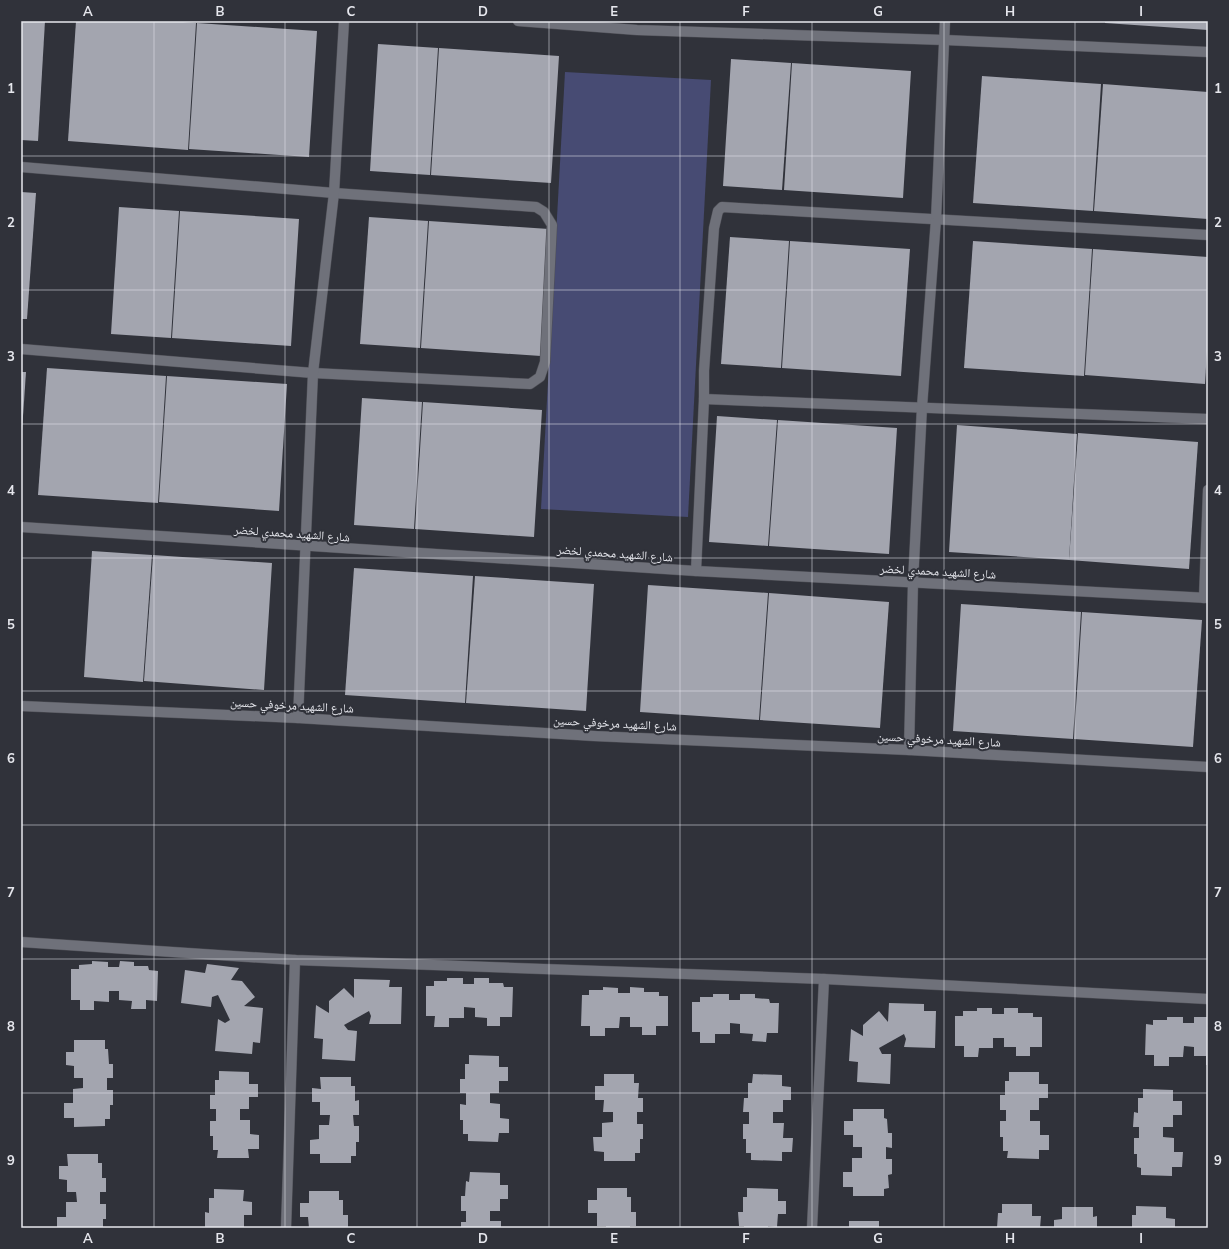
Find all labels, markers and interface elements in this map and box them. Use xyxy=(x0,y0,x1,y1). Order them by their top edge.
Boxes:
text: A xyxy=(83,3,93,19)
text: B xyxy=(216,3,225,19)
text: C xyxy=(347,3,356,19)
text: D xyxy=(478,3,488,19)
text: E xyxy=(610,3,618,19)
text: F xyxy=(742,3,750,19)
text: G xyxy=(873,3,883,19)
text: H xyxy=(1005,3,1015,19)
text: I xyxy=(1139,3,1143,19)
text: 1 xyxy=(7,80,15,96)
text: 1 xyxy=(1214,80,1222,96)
text: 2 xyxy=(7,214,15,230)
text: 2 xyxy=(1214,214,1222,230)
text: 3 xyxy=(7,348,15,364)
text: 3 xyxy=(1214,348,1222,364)
text: 4 xyxy=(7,482,15,498)
text: 4 xyxy=(1214,482,1222,498)
street label: شارع الشهيد محمدي لخضر xyxy=(232,521,351,548)
street label: شارع الشهيد محمدي لخضر xyxy=(555,541,674,568)
street label: شارع الشهيد محمدي لخضر xyxy=(878,560,997,585)
text: 5 xyxy=(7,616,15,632)
text: 5 xyxy=(1214,616,1222,632)
street label: شارع الشهيد مرخوفي حسين xyxy=(230,694,354,719)
street label: شارع الشهيد مرخوفي حسين xyxy=(553,712,677,737)
street label: شارع الشهيد مرخوفي حسين xyxy=(877,728,1001,753)
text: 6 xyxy=(7,750,15,766)
text: 6 xyxy=(1214,750,1222,766)
text: 7 xyxy=(7,884,15,900)
text: 7 xyxy=(1214,884,1222,900)
text: 8 xyxy=(7,1018,15,1034)
text: 8 xyxy=(1214,1018,1222,1034)
text: 9 xyxy=(7,1152,15,1168)
text: 9 xyxy=(1214,1152,1222,1168)
text: A xyxy=(83,1230,93,1246)
text: B xyxy=(216,1230,225,1246)
text: C xyxy=(347,1230,356,1246)
text: D xyxy=(478,1230,488,1246)
text: E xyxy=(610,1230,618,1246)
text: F xyxy=(742,1230,750,1246)
text: G xyxy=(873,1230,883,1246)
text: H xyxy=(1005,1230,1015,1246)
text: I xyxy=(1139,1230,1143,1246)

